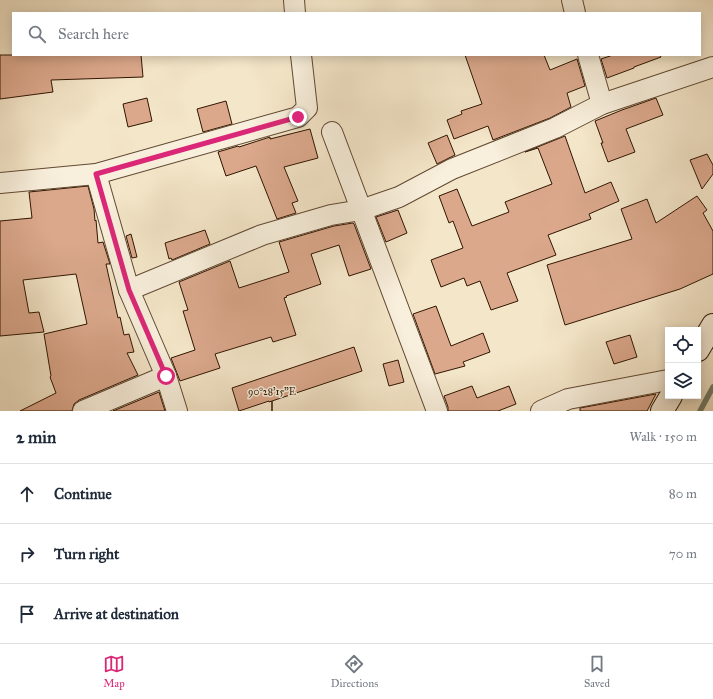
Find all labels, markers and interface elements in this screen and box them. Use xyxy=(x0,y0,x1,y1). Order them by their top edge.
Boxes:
search box xyxy=(12,12,701,56)
icon: search xyxy=(26,23,48,45)
text: Search here xyxy=(58,25,129,43)
route end xyxy=(289,108,307,126)
map controls xyxy=(665,327,701,399)
button: locate xyxy=(665,327,701,363)
button: layers xyxy=(665,363,701,399)
route start xyxy=(157,367,175,385)
text: 90°28'15"E xyxy=(248,386,296,398)
text: 2 min xyxy=(16,427,56,448)
text: Walk · 150 m xyxy=(629,429,697,445)
icon: ahead xyxy=(16,483,38,505)
text: Continue xyxy=(54,485,112,503)
text: 80 m xyxy=(669,486,697,502)
icon: right xyxy=(16,543,38,565)
text: Turn right xyxy=(54,545,119,563)
text: 70 m xyxy=(669,546,697,562)
icon: arrive xyxy=(16,603,38,625)
text: Arrive at destination xyxy=(54,605,179,623)
tab: Map xyxy=(103,653,125,690)
tab: Directions xyxy=(331,653,378,690)
tab: Saved xyxy=(584,653,610,690)

